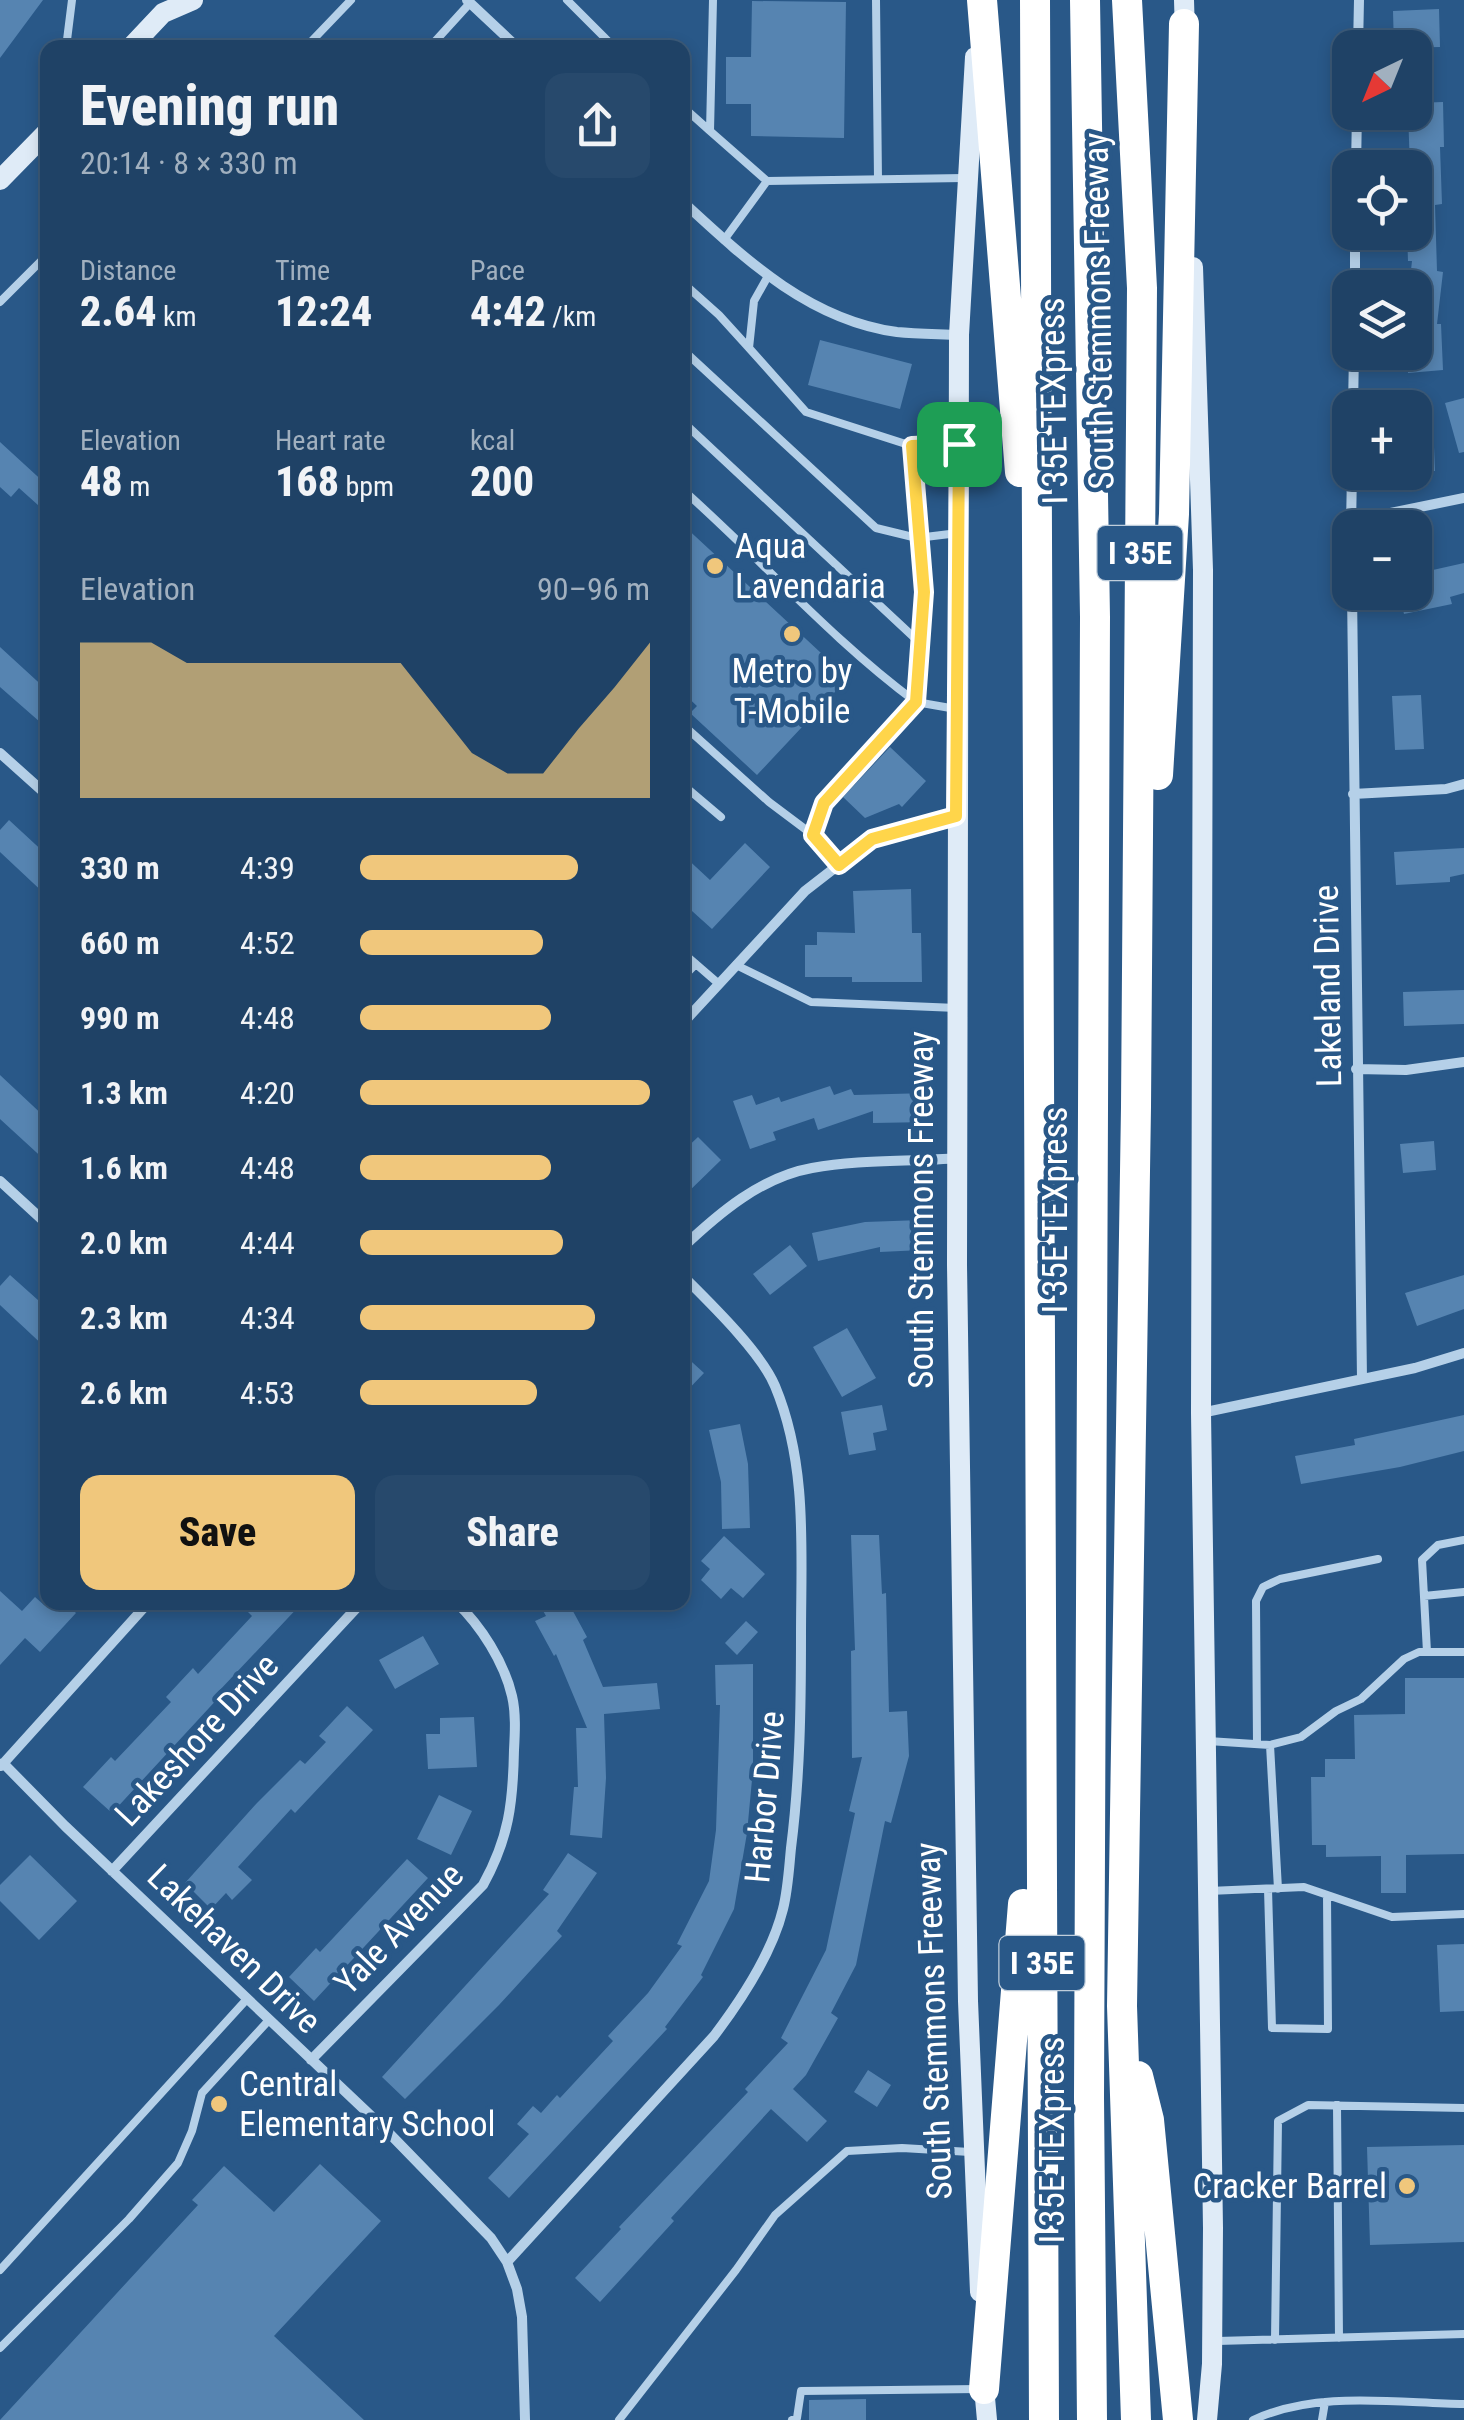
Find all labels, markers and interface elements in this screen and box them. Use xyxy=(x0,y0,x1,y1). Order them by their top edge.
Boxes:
north arrow xyxy=(1332,30,1432,130)
map controls xyxy=(1332,30,1432,610)
button: share xyxy=(545,73,650,178)
text: Evening run xyxy=(80,74,339,138)
street label: South Stemmons Freeway xyxy=(1075,132,1123,490)
text: 20:14 · 8 × 330 m xyxy=(80,144,298,182)
button: locate xyxy=(1332,150,1432,250)
text: Distance xyxy=(80,254,177,287)
text: Time xyxy=(275,254,330,287)
text: Pace xyxy=(470,254,525,287)
button: layers xyxy=(1332,270,1432,370)
text: 2.64 xyxy=(80,287,157,336)
text: 12:24 xyxy=(275,287,372,336)
text: 4:42 xyxy=(470,287,546,336)
street label: I 35E TEXpress xyxy=(1032,297,1076,505)
text: km xyxy=(157,300,197,333)
text: /km xyxy=(546,300,596,333)
button: + xyxy=(1332,390,1432,490)
pin xyxy=(917,402,1002,487)
icon: arrive xyxy=(932,417,987,472)
text: Elevation xyxy=(80,424,181,457)
text: Heart rate xyxy=(275,424,386,457)
text: kcal xyxy=(470,424,515,457)
text: 48 xyxy=(80,457,123,506)
text: 168 xyxy=(275,457,339,506)
text: 200 xyxy=(470,457,534,506)
text: m xyxy=(123,470,150,503)
text: bpm xyxy=(339,470,394,503)
button: − xyxy=(1332,510,1432,610)
place label: Aqua Lavendaria xyxy=(735,526,886,607)
road number: I 35E xyxy=(1098,526,1182,580)
marker: Aqua Lavendaria xyxy=(704,555,726,577)
text: Elevation xyxy=(80,570,195,608)
text: 90–96 m xyxy=(537,570,650,608)
marker: Metro by T-Mobile xyxy=(781,623,803,645)
place label: Metro by T-Mobile xyxy=(732,651,852,732)
text: 330 m xyxy=(80,849,160,887)
text: 4:39 xyxy=(240,849,295,887)
street label: Lakeland Drive xyxy=(1306,885,1350,1087)
text: 660 m xyxy=(80,924,160,962)
text: 4:52 xyxy=(240,924,295,962)
text: 990 m xyxy=(80,999,160,1037)
text: 4:48 xyxy=(240,999,295,1037)
street label: South Stemmons Freeway xyxy=(901,1031,942,1389)
text: 1.3 km xyxy=(80,1074,168,1112)
text: 4:20 xyxy=(240,1074,295,1112)
street label: I 35E TEXpress xyxy=(1035,1107,1076,1313)
text: 1.6 km xyxy=(80,1149,168,1187)
text: 4:48 xyxy=(240,1149,295,1187)
text: 2.0 km xyxy=(80,1224,168,1262)
text: 4:44 xyxy=(240,1224,295,1262)
text: 2.3 km xyxy=(80,1299,168,1337)
text: 4:34 xyxy=(240,1299,295,1337)
text: 2.6 km xyxy=(80,1374,168,1412)
text: 4:53 xyxy=(240,1374,295,1412)
button: Save xyxy=(80,1475,355,1590)
button: Share xyxy=(375,1475,650,1590)
street label: Lakeshore Drive xyxy=(107,1645,287,1835)
street label: Harbor Drive xyxy=(737,1709,793,1885)
street label: South Stemmons Freeway xyxy=(907,1842,961,2200)
street label: Yale Avenue xyxy=(326,1855,472,2003)
street label: Lakehaven Drive xyxy=(139,1856,329,2042)
road number: I 35E xyxy=(1000,1936,1084,1990)
street label: I 35E TEXpress xyxy=(1032,2037,1073,2243)
place label: Central Elementary School xyxy=(239,2064,496,2145)
marker: Central Elementary School xyxy=(208,2093,230,2115)
place label: Cracker Barrel xyxy=(1192,2166,1387,2207)
marker: Cracker Barrel xyxy=(1396,2175,1418,2197)

